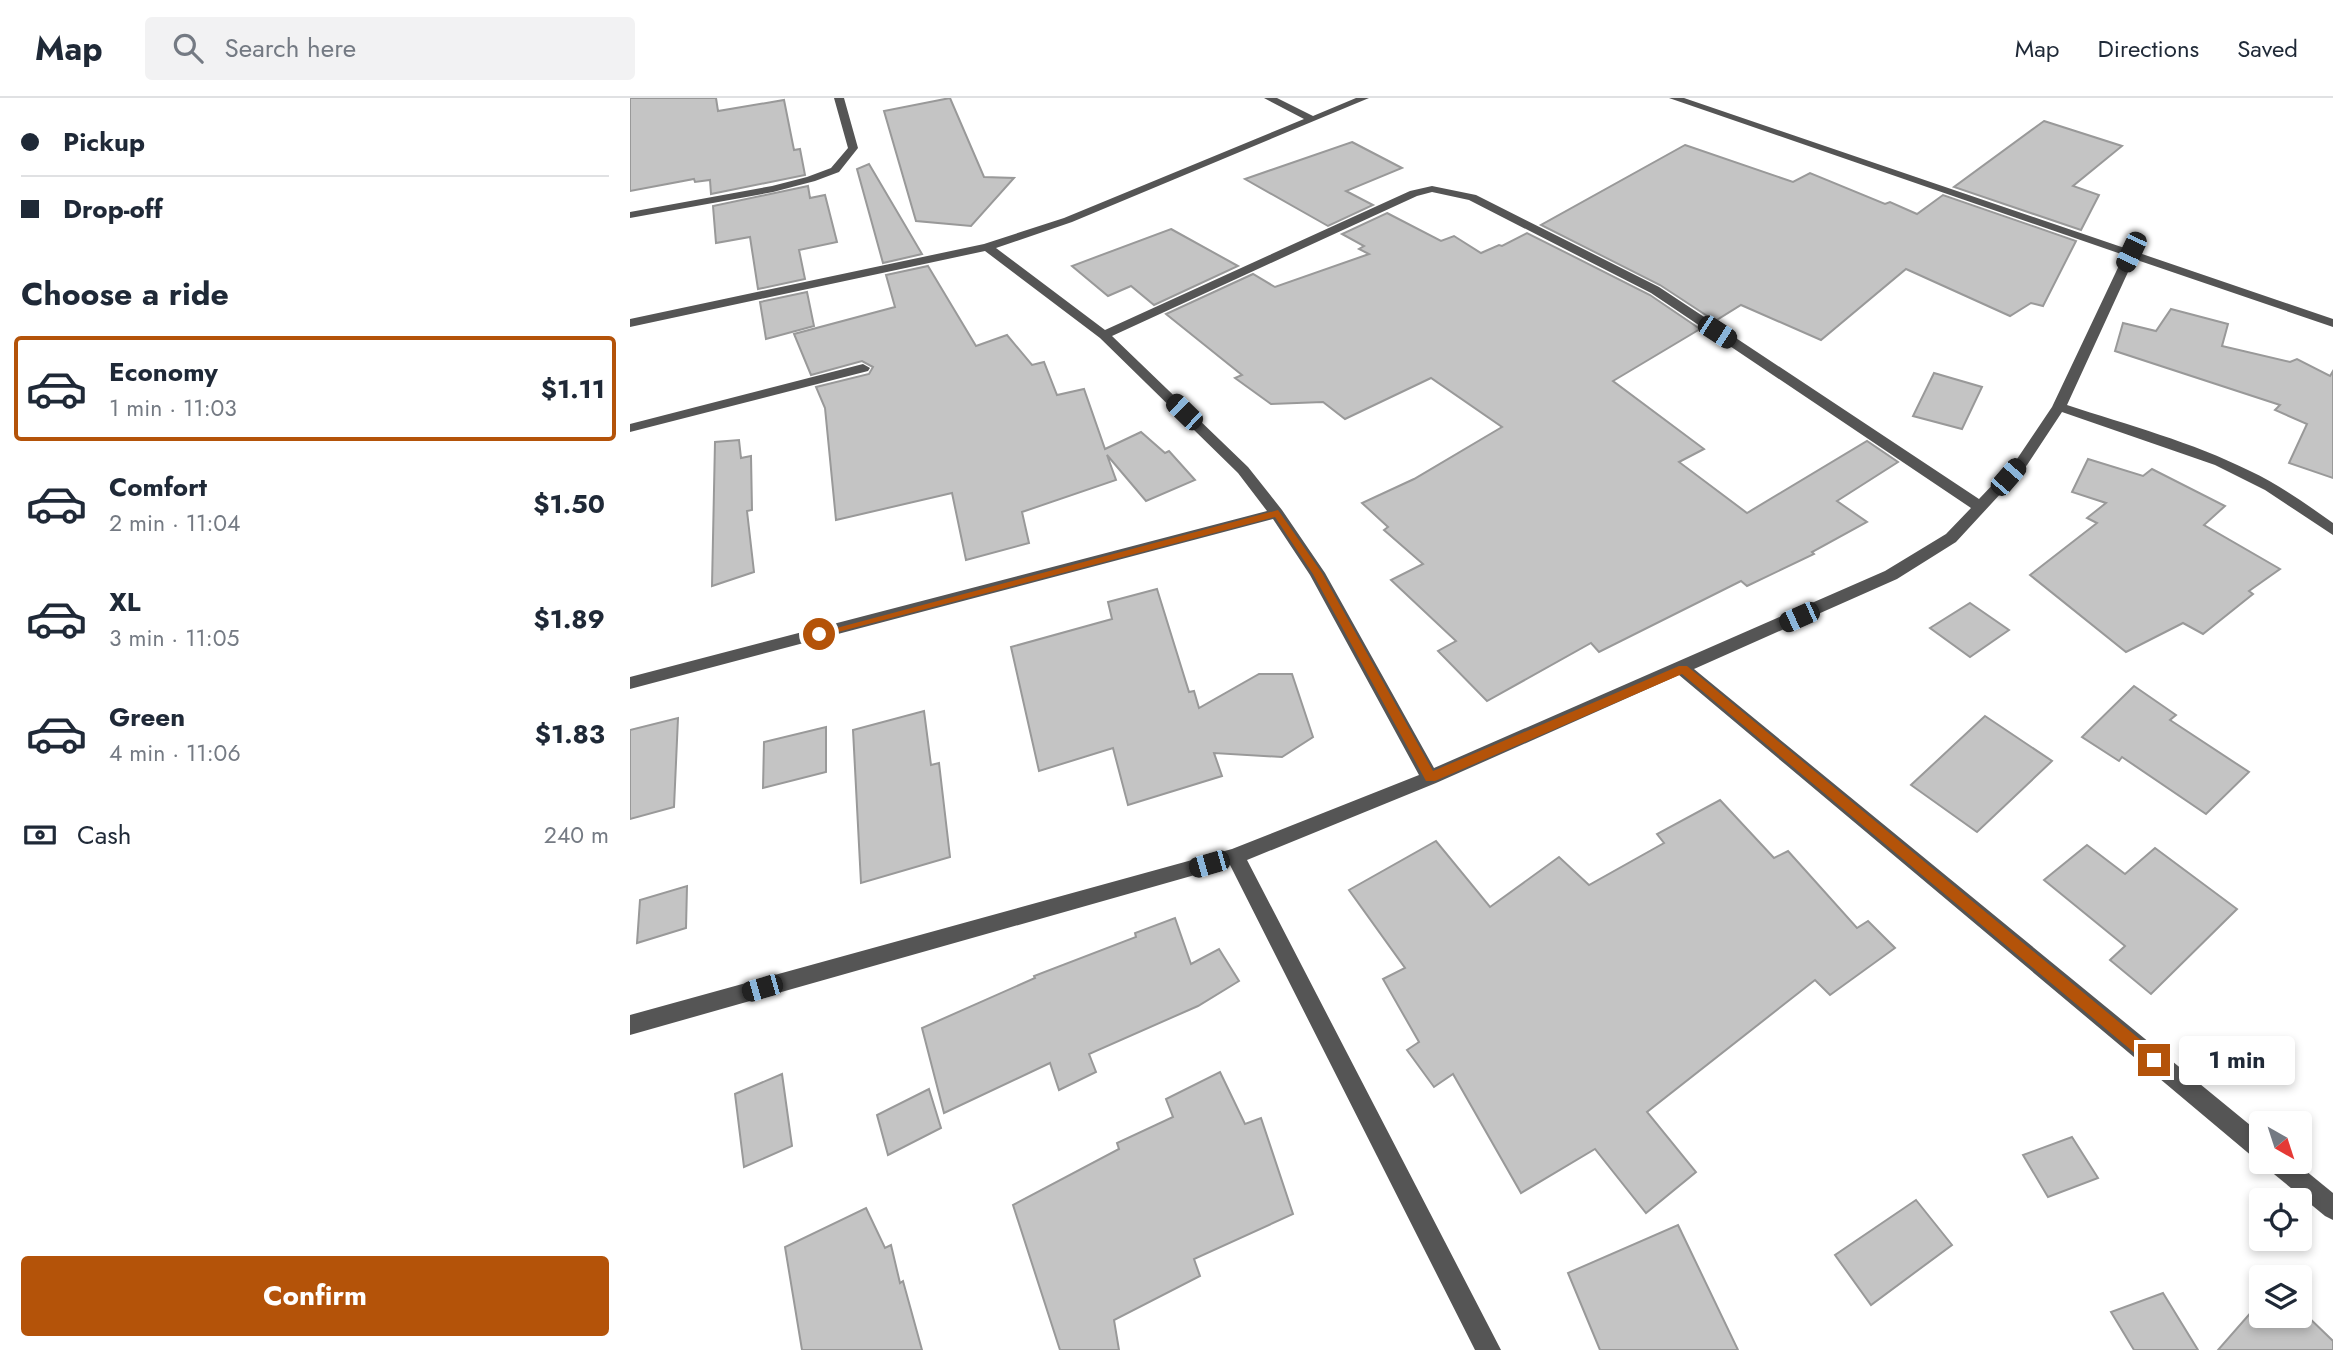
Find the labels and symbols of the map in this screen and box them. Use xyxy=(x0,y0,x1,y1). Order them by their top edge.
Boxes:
car xyxy=(2113,229,2150,275)
car xyxy=(1694,312,1741,352)
car xyxy=(1162,390,1207,434)
car xyxy=(1987,454,2030,500)
car xyxy=(1776,599,1823,635)
route start xyxy=(803,618,835,650)
car xyxy=(1186,848,1233,880)
car xyxy=(739,972,786,1004)
callout: 1 min xyxy=(2178,1035,2294,1084)
route end xyxy=(2138,1044,2170,1076)
north arrow xyxy=(2249,1111,2312,1174)

